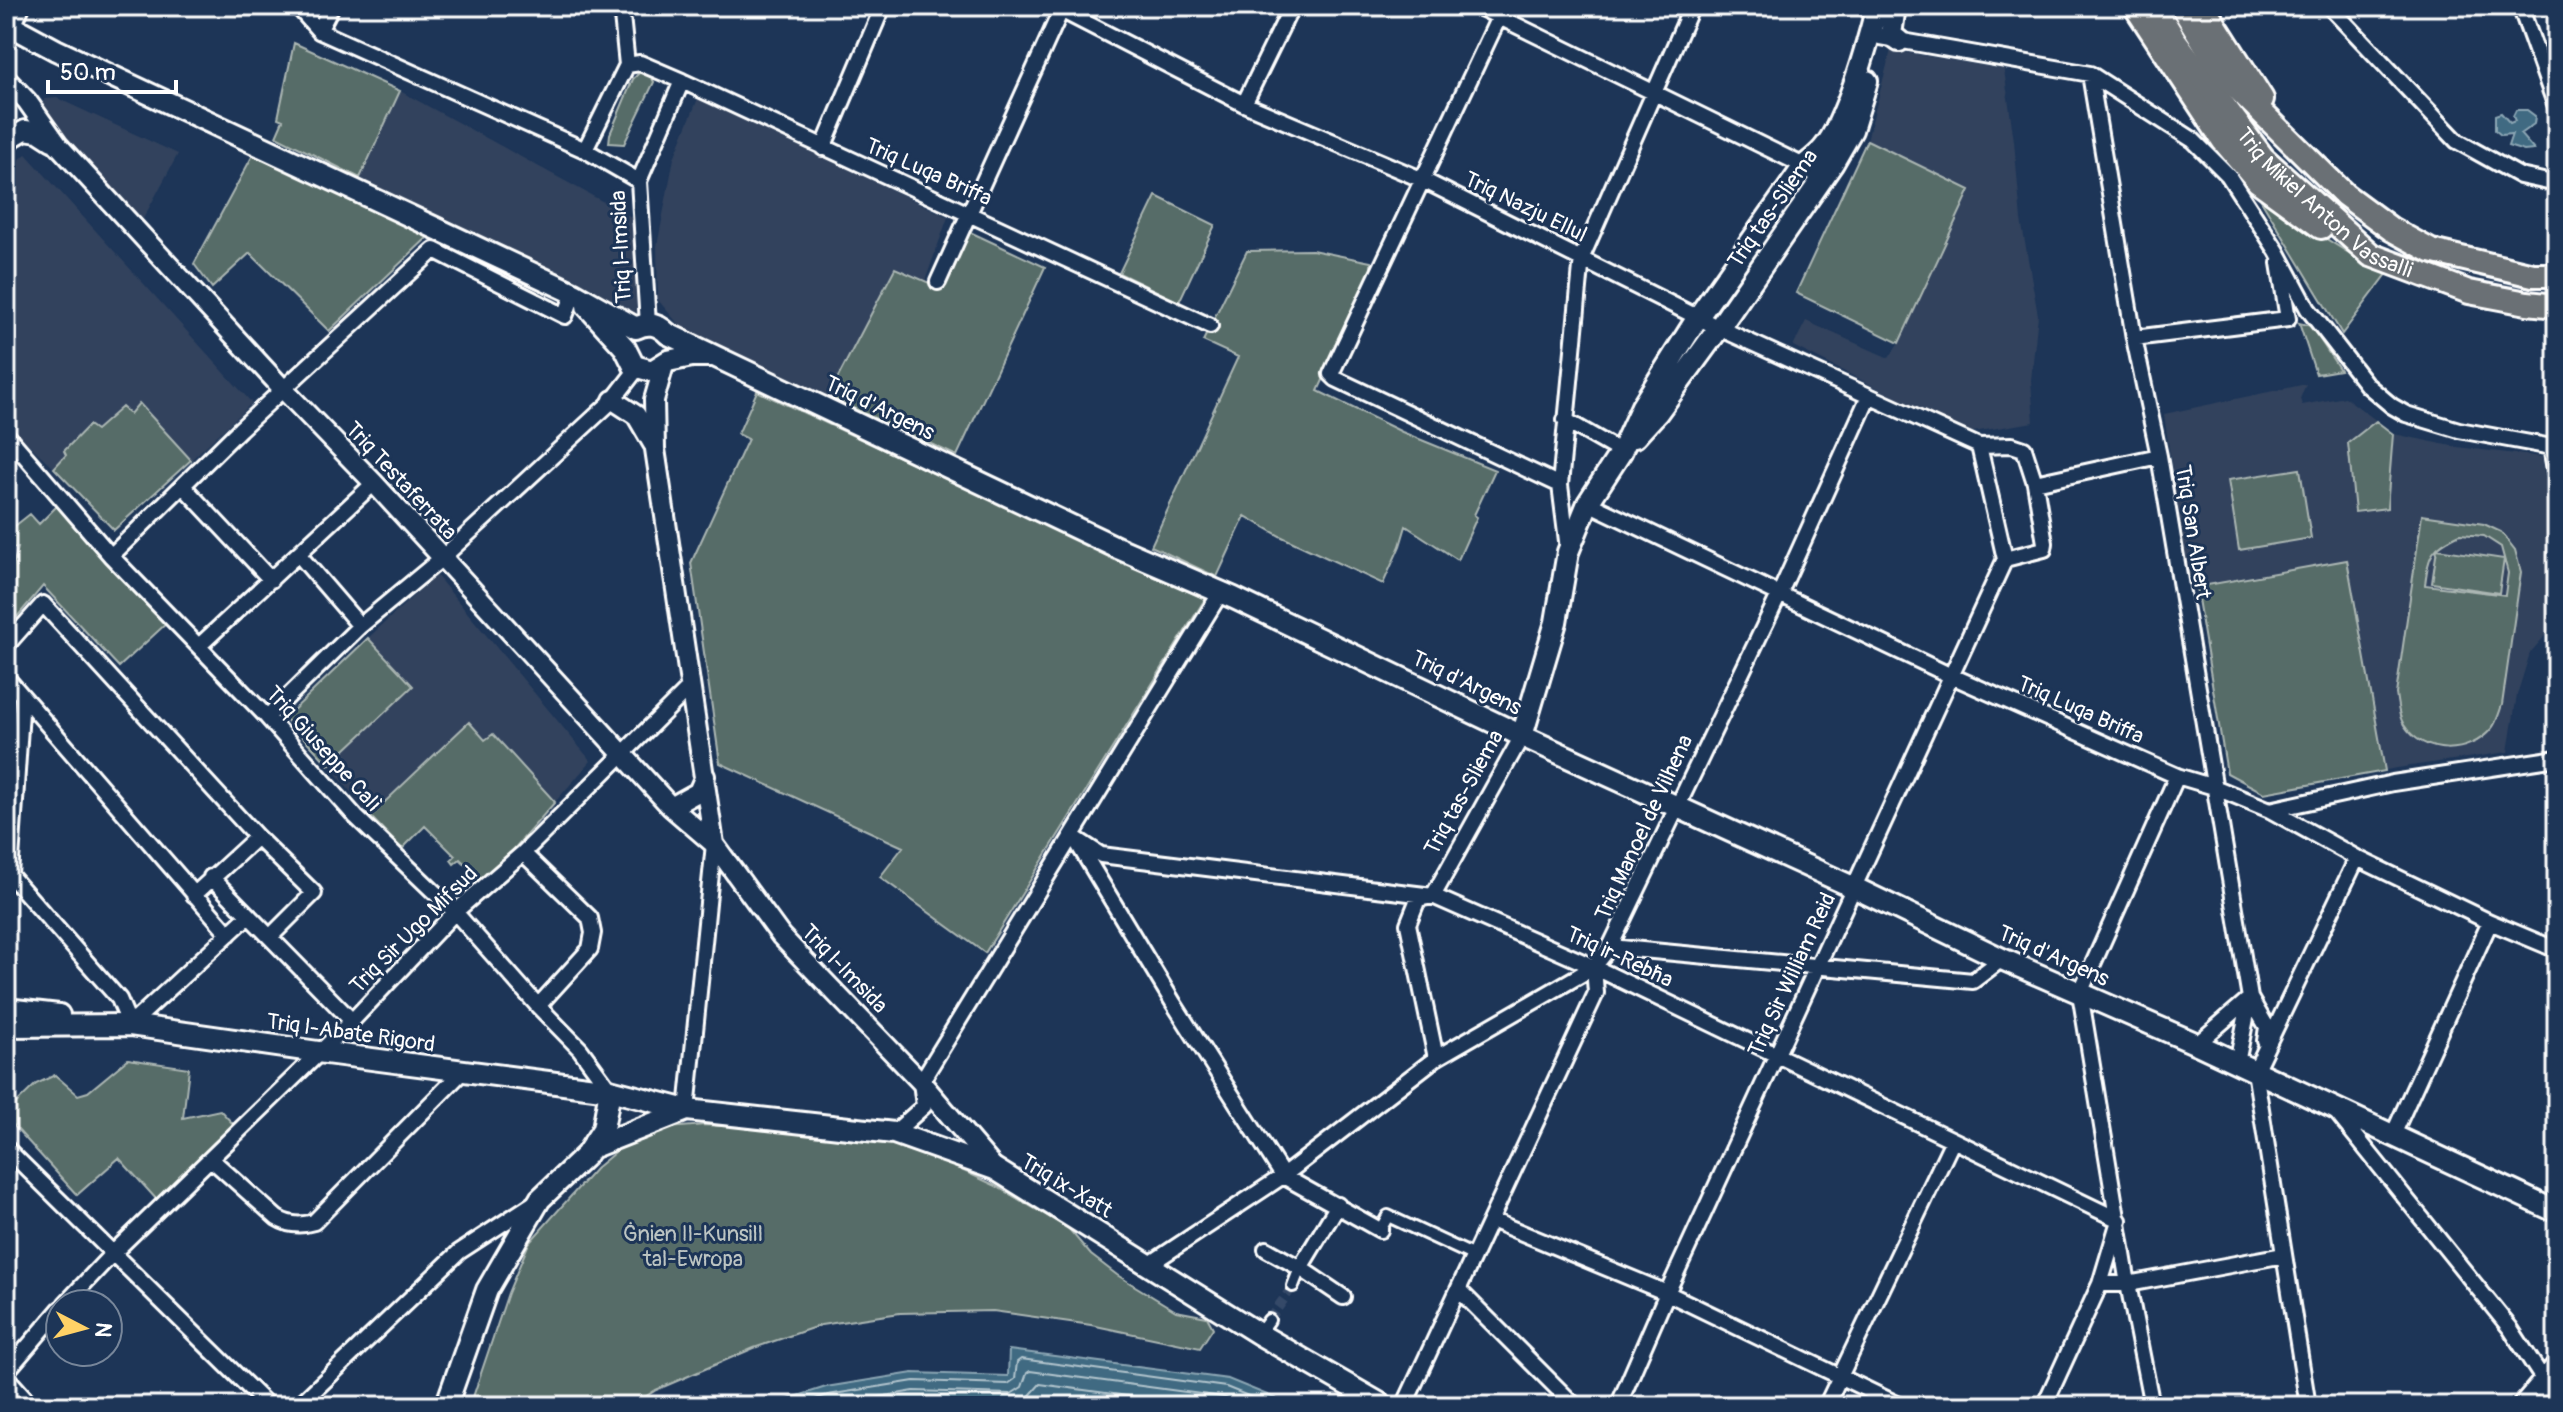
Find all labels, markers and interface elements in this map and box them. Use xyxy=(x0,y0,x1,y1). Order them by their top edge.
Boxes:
scale bar xyxy=(48,44,176,94)
text: 50 m xyxy=(60,58,116,87)
street label: Triq Mikiel Anton Vassalli xyxy=(2230,122,2417,285)
street label: Triq Luqa Briffa xyxy=(861,131,996,212)
street label: Triq tas-Sliema xyxy=(1721,144,1824,274)
street label: Triq Nazju Ellul xyxy=(1459,165,1592,249)
street label: Triq l-Imsida xyxy=(604,190,638,304)
street label: Triq d'Argens xyxy=(820,369,939,447)
street label: Triq Testaferrata xyxy=(339,416,463,546)
street label: Triq San Albert xyxy=(2169,463,2217,602)
street label: Triq d'Argens xyxy=(1407,644,1526,722)
street label: Triq Luqa Briffa xyxy=(2013,669,2148,750)
street label: Triq Giuseppe Calì xyxy=(260,680,387,817)
street label: Triq tas-Sliema xyxy=(1418,725,1510,860)
street label: Triq Manoel de Vilhena xyxy=(1589,730,1699,925)
street label: Triq Sir Ugo Mifsud xyxy=(344,860,484,1000)
street label: Triq Sir William Reid xyxy=(1742,888,1842,1061)
street label: Triq l-Imsida xyxy=(795,918,894,1019)
street label: Triq d'Argens xyxy=(1994,919,2114,993)
street label: Triq ir-Rebħa xyxy=(1561,920,1678,994)
street label: Triq l-Abate Rigord xyxy=(265,1007,437,1059)
street label: Triq ix-Xatt xyxy=(1015,1147,1118,1224)
park label: Ġnien Il-Kunsill tal-Ewropa xyxy=(623,1220,763,1273)
north arrow xyxy=(44,1288,124,1368)
text: N xyxy=(88,1321,118,1339)

